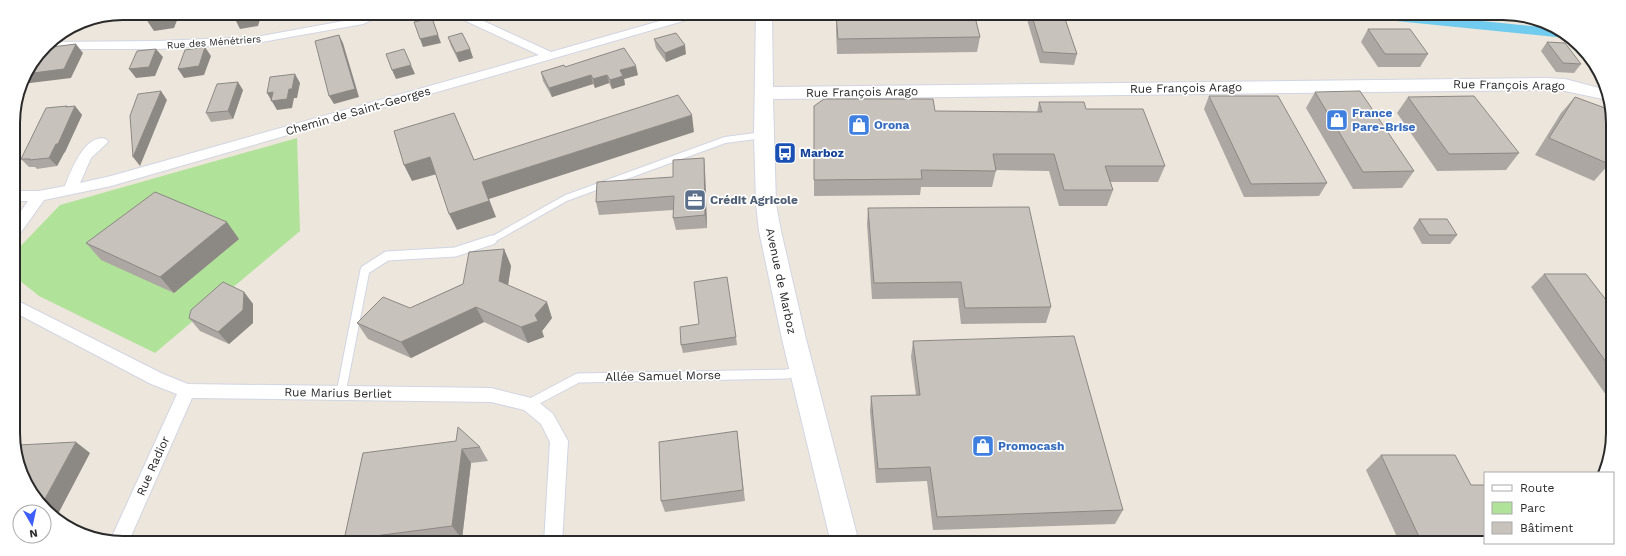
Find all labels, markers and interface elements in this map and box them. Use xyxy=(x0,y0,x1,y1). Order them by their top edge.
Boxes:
street label: Rue des Ménétriers xyxy=(166,33,262,51)
street label: Rue François Arago xyxy=(1453,77,1565,93)
street label: Rue François Arago xyxy=(1130,80,1242,96)
street label: Chemin de Saint-Georges xyxy=(284,84,432,138)
street label: Rue François Arago xyxy=(806,84,918,100)
place label: France Pare-Brise xyxy=(1352,106,1416,134)
shop icon: France Pare-Brise xyxy=(1324,107,1350,133)
shop icon: Orona xyxy=(846,112,872,138)
place label: Orona xyxy=(874,118,910,132)
bus stop icon: Marboz xyxy=(772,140,798,166)
place label: Marboz xyxy=(800,146,844,160)
office icon: Crédit Agricole xyxy=(682,187,708,213)
place label: Crédit Agricole xyxy=(710,193,798,207)
street label: Avenue de Marboz xyxy=(763,227,799,335)
street label: Allée Samuel Morse xyxy=(605,368,721,384)
street label: Rue Marius Berliet xyxy=(284,385,392,401)
shop icon: Promocash xyxy=(970,433,996,459)
street label: Rue Radior xyxy=(134,434,172,498)
place label: Promocash xyxy=(998,439,1064,453)
legend xyxy=(1484,472,1614,544)
text: Route xyxy=(1520,481,1554,495)
text: Parc xyxy=(1520,501,1546,515)
north arrow xyxy=(12,504,52,544)
text: Bâtiment xyxy=(1520,521,1573,535)
text: N xyxy=(28,526,39,540)

